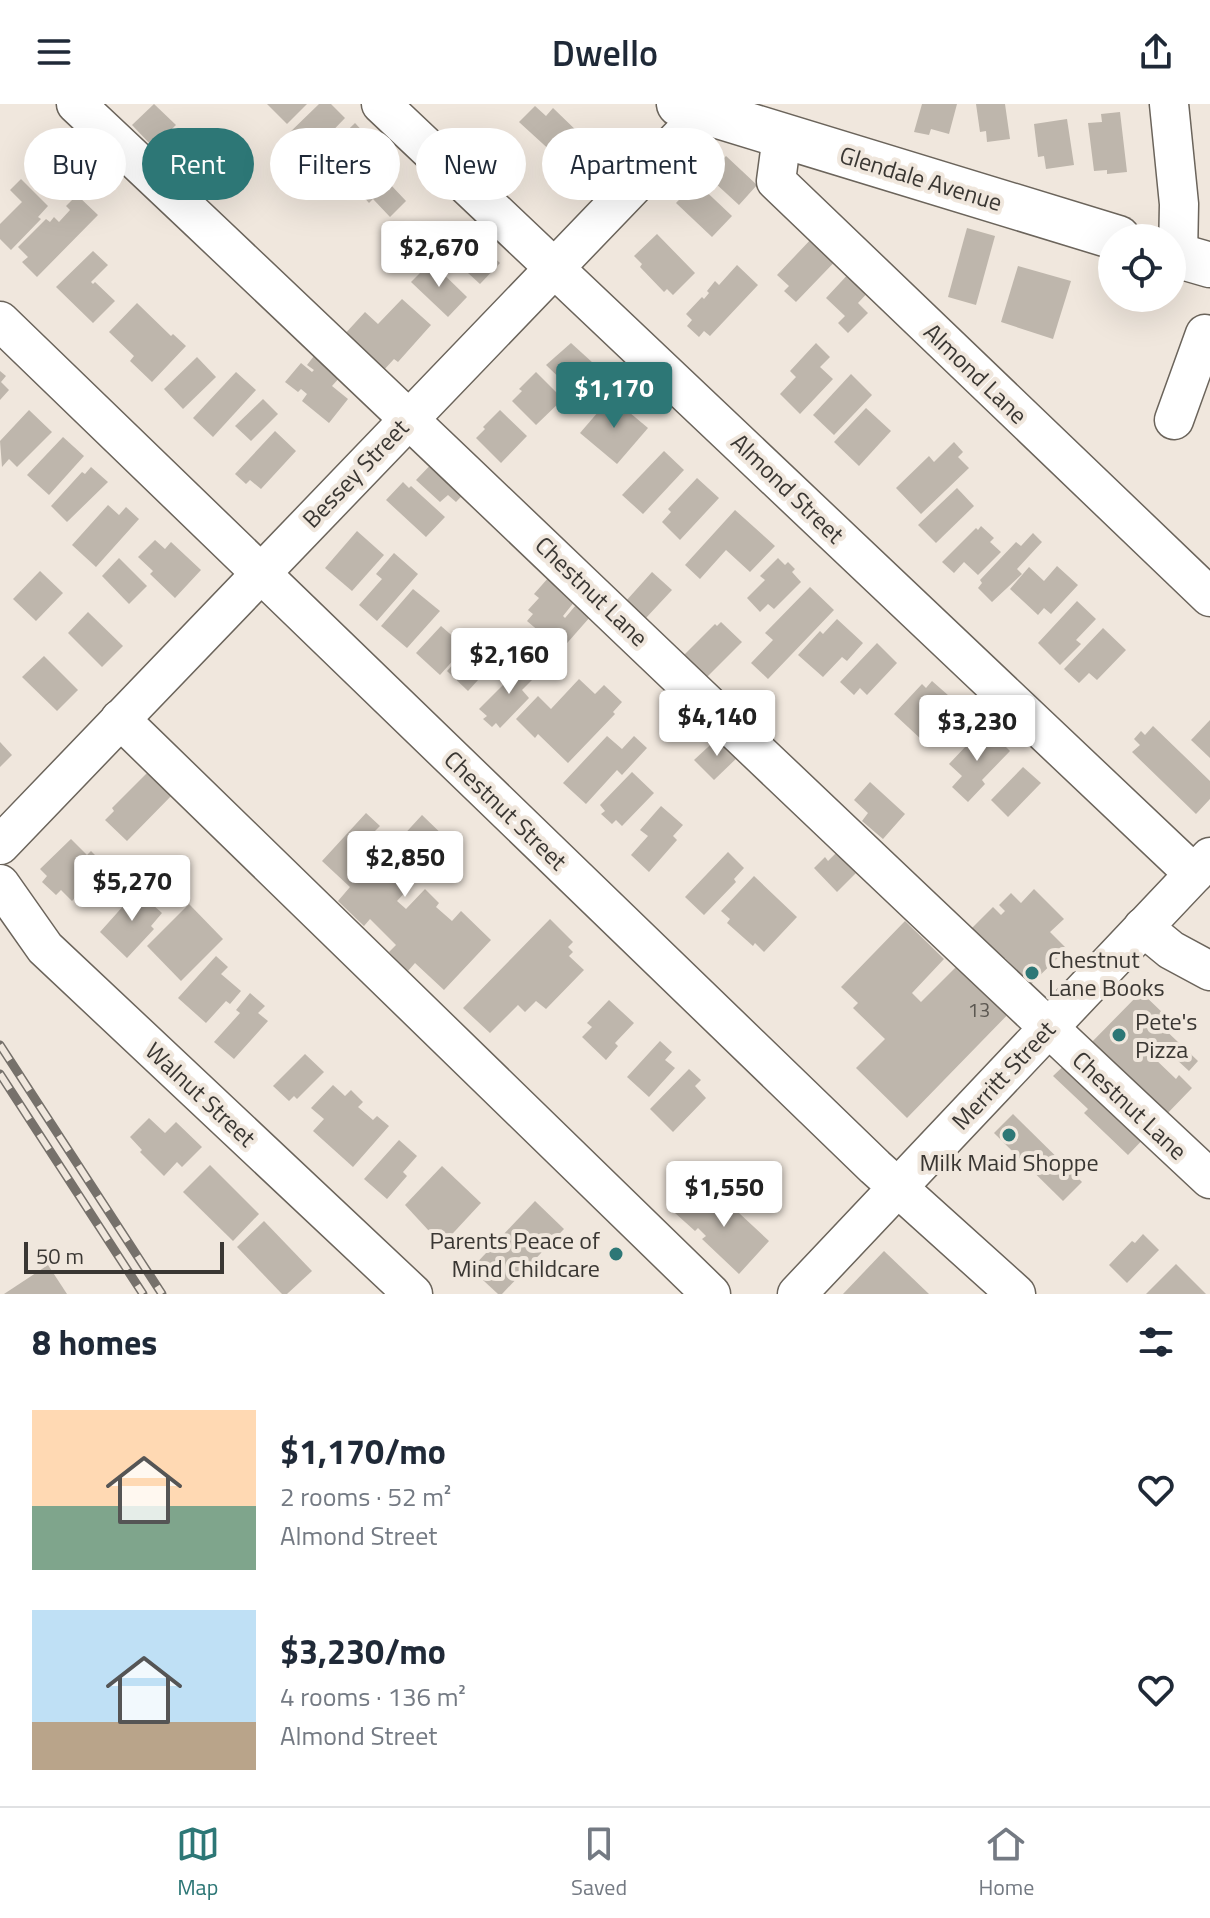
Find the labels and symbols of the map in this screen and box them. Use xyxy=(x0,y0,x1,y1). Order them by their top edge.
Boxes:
street label: Glendale Avenue xyxy=(835,136,1007,220)
pin: $2,670 xyxy=(374,221,504,289)
street label: Almond Lane xyxy=(916,314,1036,432)
pin: $1,170 xyxy=(549,362,679,430)
street label: Bessey Street xyxy=(293,410,417,536)
street label: Almond Street xyxy=(723,425,853,552)
street label: Chestnut Lane xyxy=(527,528,657,654)
pin: $2,160 xyxy=(444,628,574,696)
pin: $4,140 xyxy=(652,690,782,758)
pin: $3,230 xyxy=(912,695,1042,763)
street label: Chestnut Street xyxy=(436,742,576,879)
pin: $2,850 xyxy=(340,831,470,899)
pin: $5,270 xyxy=(67,855,197,923)
place label: Chestnut Lane Books xyxy=(1048,941,1165,1005)
marker: Chestnut Lane Books xyxy=(1023,964,1041,982)
house number: 13 xyxy=(968,994,990,1025)
place label: Pete's Pizza xyxy=(1135,1003,1197,1067)
street label: Merritt Street xyxy=(943,1012,1064,1138)
marker: Pete's Pizza xyxy=(1110,1026,1128,1044)
street label: Walnut Street xyxy=(138,1033,265,1155)
street label: Chestnut Lane xyxy=(1065,1042,1195,1168)
marker: Milk Maid Shoppe xyxy=(1000,1126,1018,1144)
place label: Milk Maid Shoppe xyxy=(919,1144,1099,1180)
pin: $1,550 xyxy=(659,1161,789,1229)
place label: Parents Peace of Mind Childcare xyxy=(429,1222,600,1286)
scale bar xyxy=(24,1238,224,1274)
marker: Parents Peace of Mind Childcare xyxy=(607,1245,625,1263)

